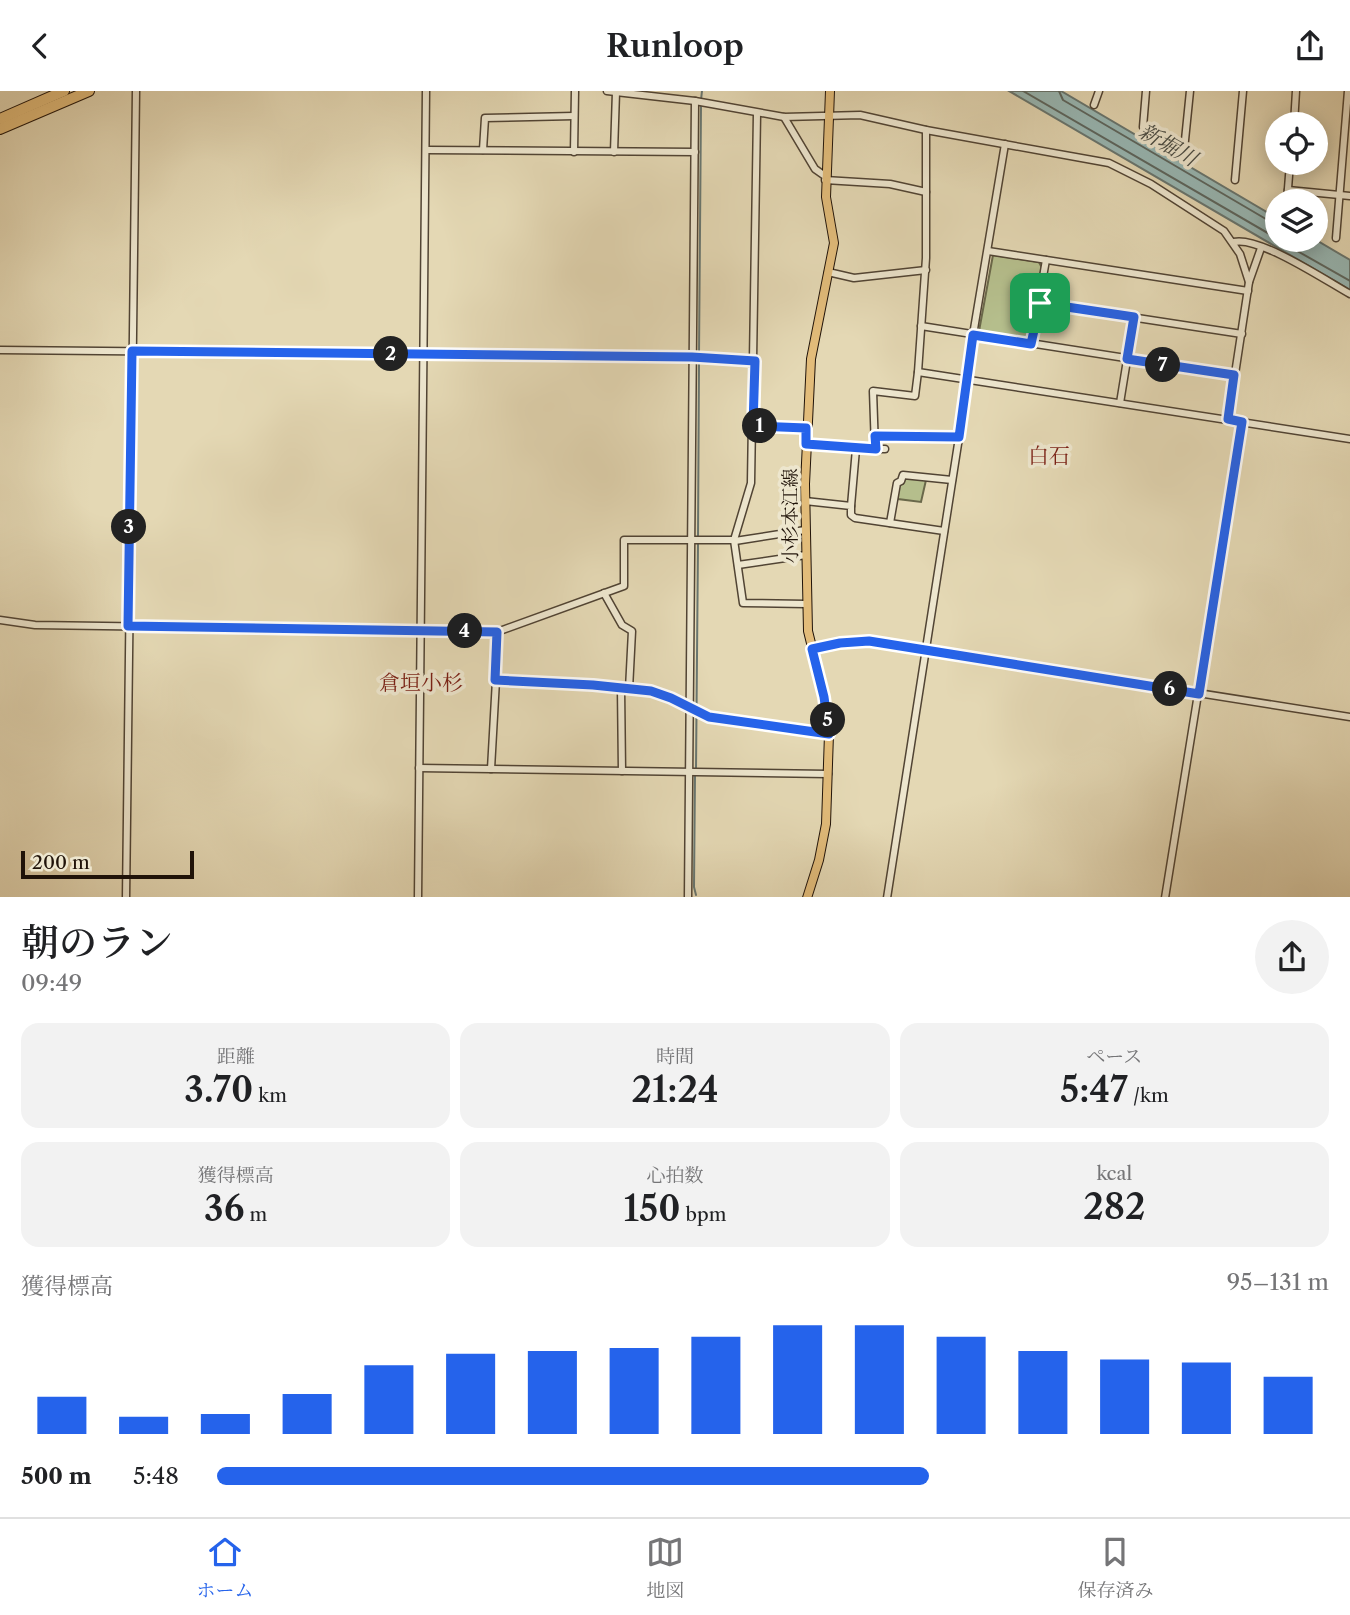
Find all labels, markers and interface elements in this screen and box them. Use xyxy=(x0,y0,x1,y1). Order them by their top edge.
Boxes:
text: Runloop xyxy=(606,26,744,65)
icon: back xyxy=(21,27,59,65)
icon: share xyxy=(1291,27,1329,65)
map controls xyxy=(1265,112,1328,252)
button: locate xyxy=(1265,112,1328,175)
water label: 新堀川 xyxy=(1135,118,1204,172)
button: layers xyxy=(1265,189,1328,252)
pin xyxy=(1010,273,1070,333)
icon: arrive xyxy=(1021,284,1059,322)
pin: 2 xyxy=(374,337,408,371)
text: 2 xyxy=(385,342,396,365)
pin: 7 xyxy=(1146,347,1180,383)
text: 7 xyxy=(1158,353,1167,376)
pin: 1 xyxy=(742,409,778,443)
text: 1 xyxy=(755,414,764,437)
district label: 白石 xyxy=(1028,443,1070,468)
street label: 小杉本江線 xyxy=(779,468,802,564)
pin: 3 xyxy=(111,509,146,544)
text: 3 xyxy=(123,515,134,538)
pin: 4 xyxy=(448,613,482,649)
text: 4 xyxy=(459,619,470,642)
district label: 倉垣小杉 xyxy=(379,670,463,695)
pin: 6 xyxy=(1152,671,1188,707)
text: 6 xyxy=(1164,677,1175,700)
pin: 5 xyxy=(810,703,846,737)
text: 5 xyxy=(822,708,833,731)
scale bar xyxy=(21,849,194,880)
text: 200 m xyxy=(32,851,90,874)
text: 朝のラン xyxy=(21,919,173,966)
button: share xyxy=(1255,920,1329,994)
text: 09:49 xyxy=(21,969,82,997)
text: 距離 xyxy=(217,1045,255,1068)
text: 時間 xyxy=(656,1045,694,1068)
text: ペース xyxy=(1086,1045,1142,1068)
text: 3.70 xyxy=(184,1068,253,1111)
text: 21:24 xyxy=(631,1068,719,1111)
text: 5:47 xyxy=(1060,1068,1128,1111)
text: km xyxy=(253,1084,287,1107)
text: /km xyxy=(1128,1084,1169,1107)
text: kcal xyxy=(1096,1162,1132,1185)
text: 獲得標高 xyxy=(198,1164,274,1187)
text: 心拍数 xyxy=(646,1164,704,1187)
text: 282 xyxy=(1083,1185,1145,1228)
text: 36 xyxy=(204,1187,244,1230)
text: 150 xyxy=(624,1187,680,1230)
text: m xyxy=(244,1203,267,1226)
text: bpm xyxy=(680,1203,726,1226)
text: 95–131 m xyxy=(1227,1268,1329,1296)
text: 獲得標高 xyxy=(21,1272,113,1300)
text: 500 m xyxy=(21,1462,92,1490)
text: 5:48 xyxy=(133,1462,179,1490)
tab: ホーム xyxy=(196,1533,254,1602)
tab: 地図 xyxy=(646,1533,685,1602)
tab: 保存済み xyxy=(1077,1533,1154,1602)

